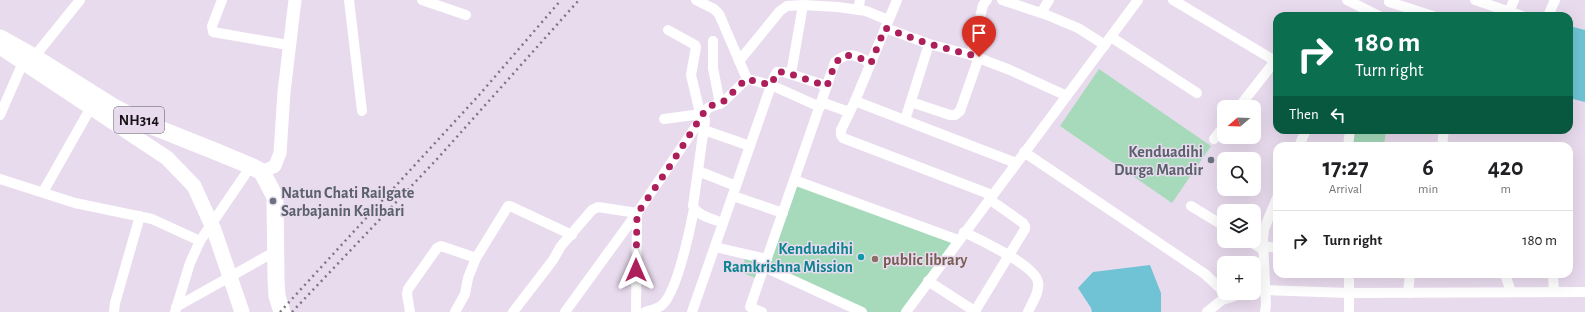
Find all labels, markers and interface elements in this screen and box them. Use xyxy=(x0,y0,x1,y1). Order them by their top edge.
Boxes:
pin xyxy=(962,16,996,57)
icon: arrive xyxy=(968,22,990,44)
icon: right xyxy=(1289,28,1341,80)
text: 180 m xyxy=(1355,29,1420,57)
text: Turn right xyxy=(1355,62,1424,80)
north arrow xyxy=(1217,100,1261,144)
map controls xyxy=(1217,100,1261,300)
icon: left xyxy=(1327,104,1349,126)
road number: NH314 xyxy=(114,107,164,133)
text: Then xyxy=(1289,107,1319,122)
place label: Kenduadihi Durga Mandir xyxy=(1114,144,1203,178)
button: search xyxy=(1217,152,1261,196)
marker: Kenduadihi Durga Mandir xyxy=(1206,155,1216,165)
text: 17:27 xyxy=(1322,156,1369,180)
text: 6 xyxy=(1422,156,1434,180)
text: 420 xyxy=(1488,156,1524,180)
text: Arrival xyxy=(1329,183,1362,196)
text: min xyxy=(1418,183,1438,196)
text: m xyxy=(1500,183,1511,196)
place label: Natun Chati Railgate Sarbajanin Kalibari xyxy=(281,185,415,220)
marker: Natun Chati Railgate Sarbajanin Kalibari xyxy=(268,196,278,206)
button: layers xyxy=(1217,204,1261,248)
icon: right xyxy=(1289,230,1311,252)
text: Turn right xyxy=(1323,233,1382,248)
text: 180 m xyxy=(1522,233,1557,248)
place label: Kenduadihi Ramkrishna Mission xyxy=(723,241,853,275)
position arrow xyxy=(615,249,657,291)
marker: Kenduadihi Ramkrishna Mission xyxy=(856,252,866,262)
place label: public library xyxy=(883,252,968,269)
marker: public library xyxy=(870,254,880,264)
button: + xyxy=(1217,256,1261,300)

